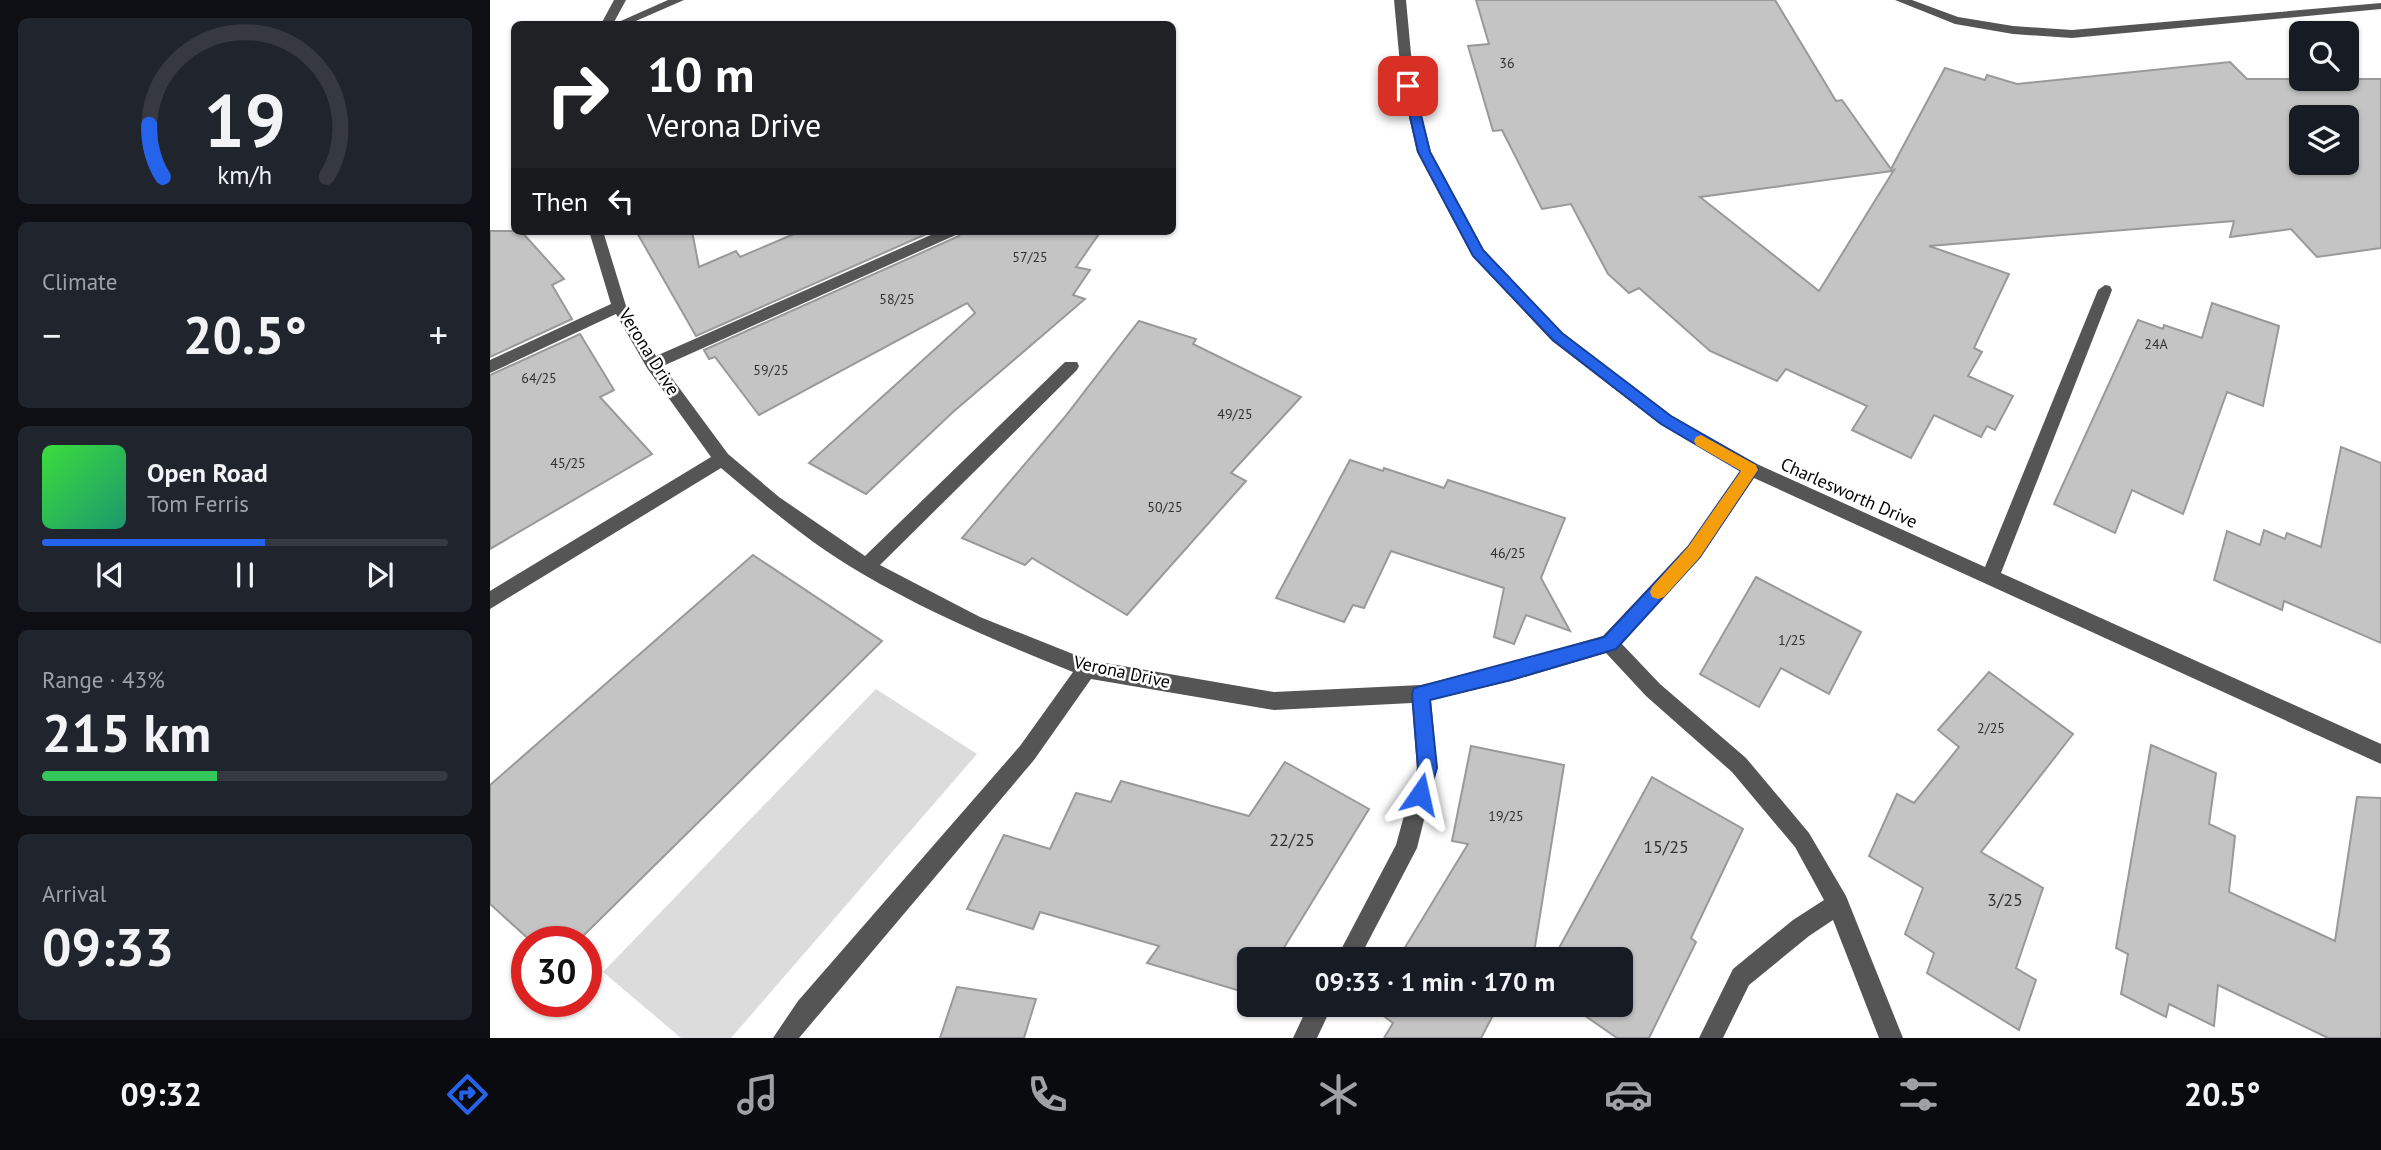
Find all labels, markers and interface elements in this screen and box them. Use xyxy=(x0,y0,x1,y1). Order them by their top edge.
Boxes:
map controls xyxy=(2289,21,2359,175)
button: search xyxy=(2289,21,2359,91)
text: 10 m xyxy=(647,42,754,106)
icon: right xyxy=(532,49,623,140)
house number: 36 xyxy=(1499,54,1515,72)
pin xyxy=(1378,56,1438,116)
icon: arrive xyxy=(1389,67,1427,105)
text: 19 xyxy=(204,73,286,167)
text: Verona Drive xyxy=(647,104,821,146)
button: layers xyxy=(2289,105,2359,175)
text: km/h xyxy=(218,159,272,191)
icon: left xyxy=(602,182,640,220)
text: Then xyxy=(532,185,588,218)
house number: 57/25 xyxy=(1012,248,1048,266)
text: Climate xyxy=(42,267,117,296)
house number: 58/25 xyxy=(879,290,915,308)
text: 20.5° xyxy=(183,301,307,368)
street label: Verona Drive xyxy=(613,303,685,399)
text: − xyxy=(42,310,61,359)
text: + xyxy=(429,310,448,359)
house number: 24A xyxy=(2144,335,2169,353)
house number: 59/25 xyxy=(753,361,789,379)
house number: 64/25 xyxy=(521,369,557,387)
house number: 49/25 xyxy=(1217,405,1253,423)
street label: Charlesworth Drive xyxy=(1777,452,1921,533)
house number: 45/25 xyxy=(550,454,586,472)
text: Open Road xyxy=(147,456,268,489)
text: Tom Ferris xyxy=(147,489,249,518)
house number: 50/25 xyxy=(1147,498,1183,516)
house number: 46/25 xyxy=(1490,544,1526,562)
icon: previous xyxy=(91,556,129,594)
icon: pause xyxy=(226,556,264,594)
icon: next xyxy=(361,556,399,594)
house number: 1/25 xyxy=(1778,631,1806,649)
street label: Verona Drive xyxy=(1071,650,1172,693)
text: Range · 43% xyxy=(42,665,165,694)
text: 215 km xyxy=(42,699,211,766)
house number: 2/25 xyxy=(1977,719,2005,737)
position arrow xyxy=(1383,757,1457,831)
house number: 19/25 xyxy=(1488,807,1524,825)
house number: 22/25 xyxy=(1269,828,1315,851)
house number: 15/25 xyxy=(1643,835,1689,858)
text: Arrival xyxy=(42,879,106,908)
house number: 3/25 xyxy=(1987,888,2023,911)
text: 09:33 xyxy=(42,913,174,980)
speed limit sign: 30 xyxy=(511,926,602,1017)
text: 09:33 · 1 min · 170 m xyxy=(1315,965,1555,998)
icon: directions xyxy=(443,1070,492,1119)
icon: music xyxy=(733,1070,782,1119)
icon: phone xyxy=(1023,1070,1072,1119)
icon: climate xyxy=(1314,1070,1363,1119)
icon: car xyxy=(1604,1070,1653,1119)
icon: filters xyxy=(1894,1070,1943,1119)
text: 09:32 xyxy=(121,1073,202,1115)
text: 20.5° xyxy=(2184,1073,2260,1115)

